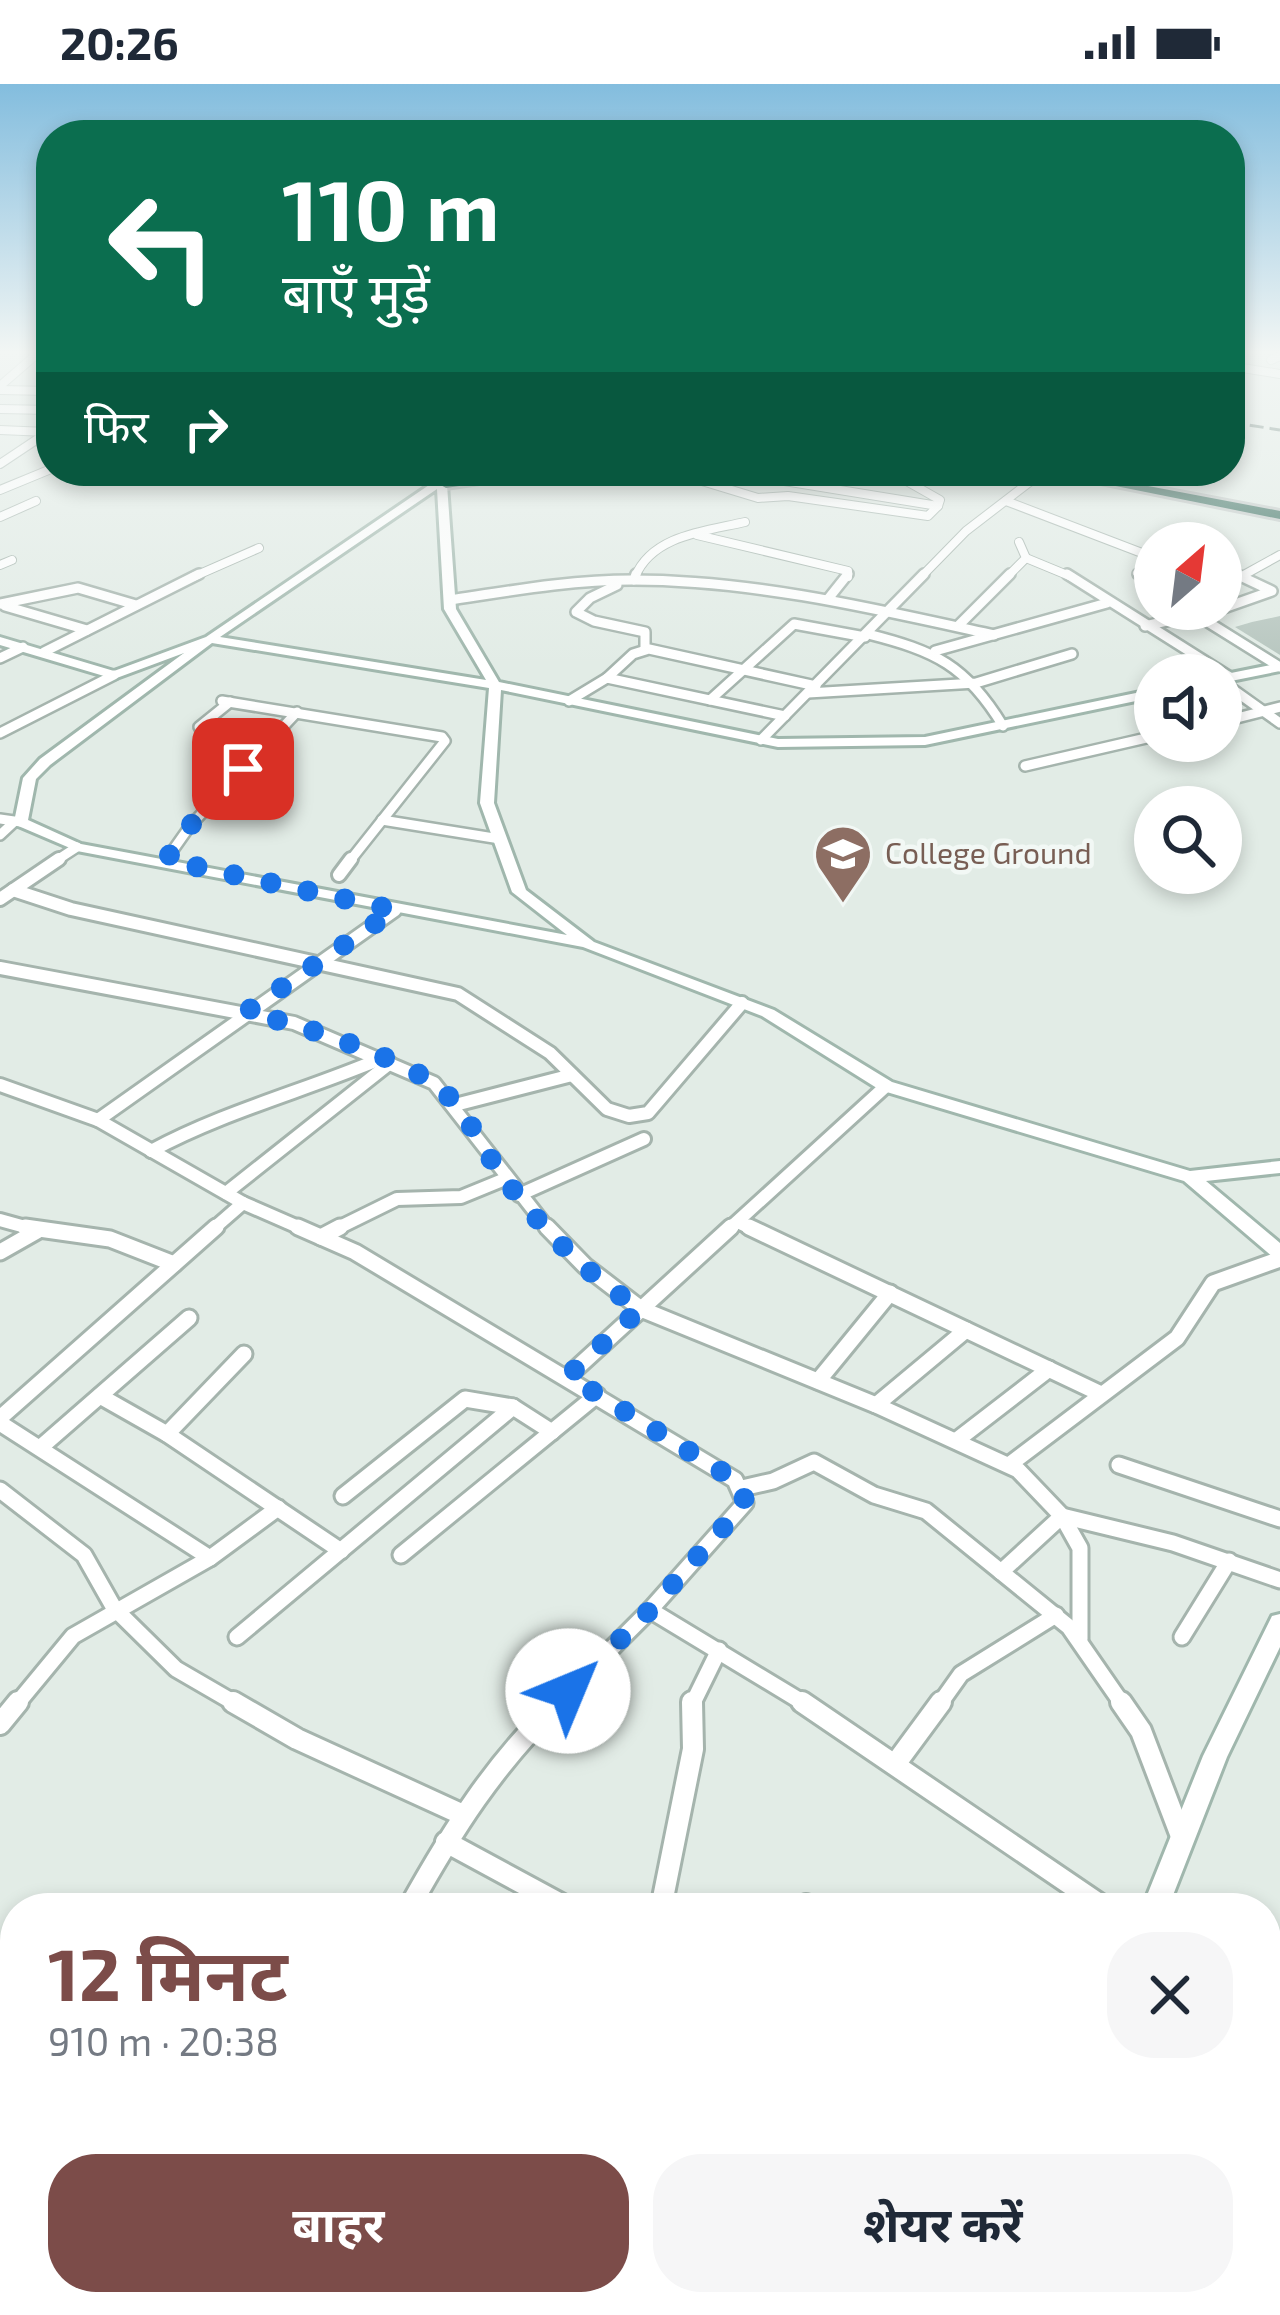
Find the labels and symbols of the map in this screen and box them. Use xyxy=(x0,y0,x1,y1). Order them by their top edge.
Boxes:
north arrow xyxy=(1134,522,1242,630)
pin xyxy=(192,718,294,820)
school or university icon: College Ground xyxy=(812,823,874,905)
place label: College Ground xyxy=(885,834,1092,870)
position arrow xyxy=(505,1628,631,1754)

